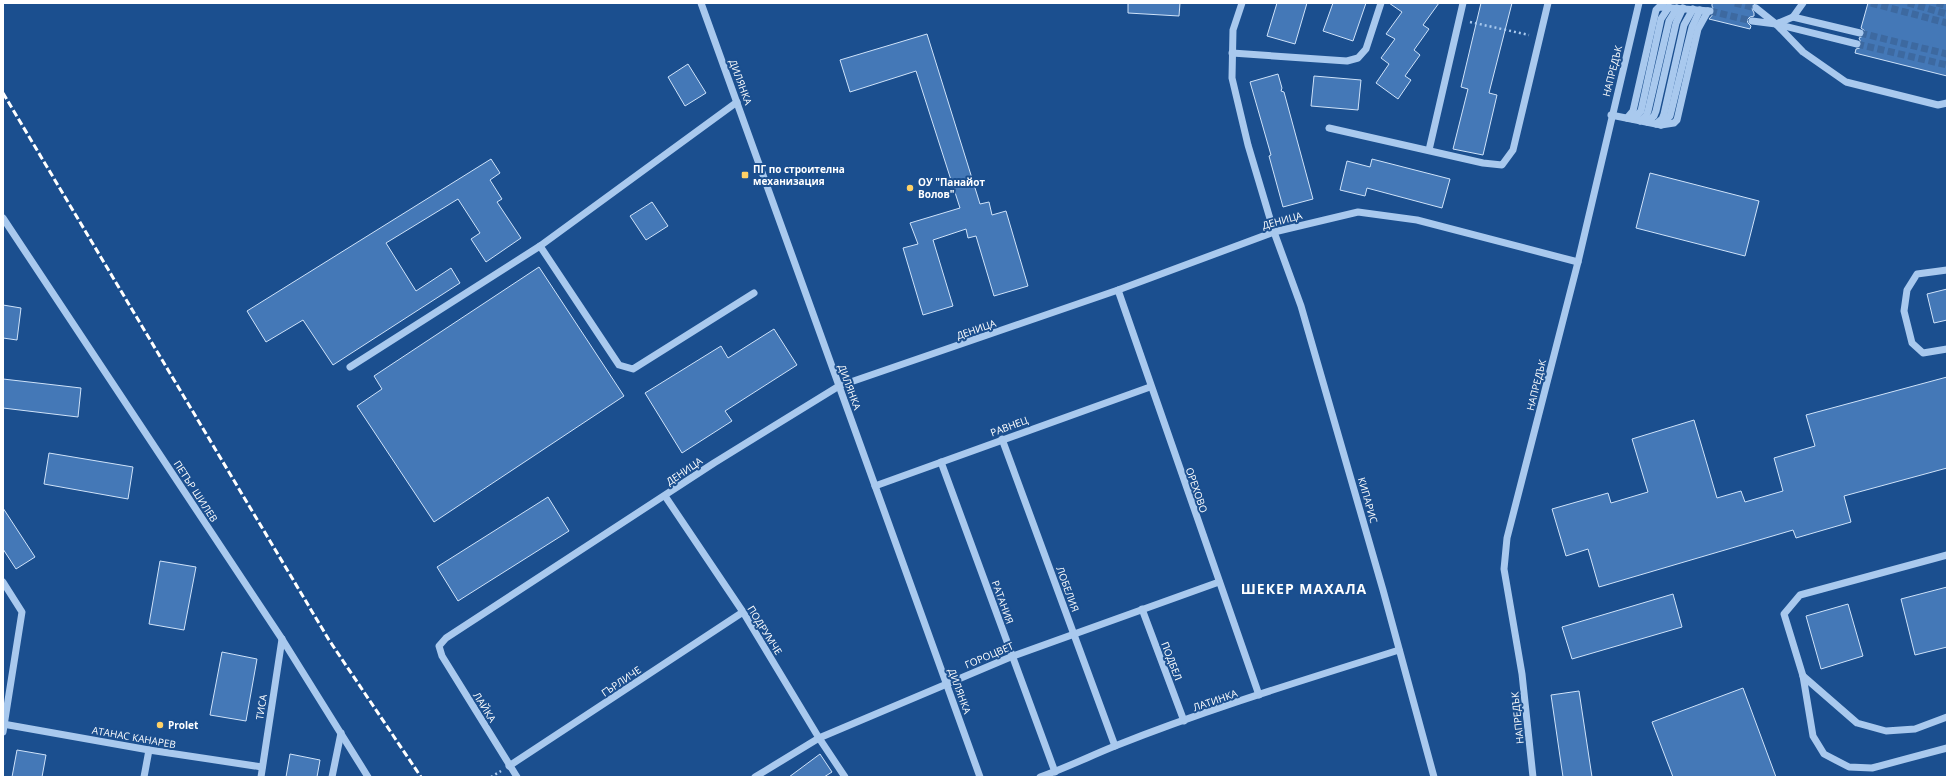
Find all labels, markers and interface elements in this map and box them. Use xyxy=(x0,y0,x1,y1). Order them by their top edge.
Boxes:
street label: НАПРЕДЪК xyxy=(1599,43,1625,98)
street label: ДИЛЯНКА xyxy=(726,57,756,107)
place label: ПГ по строителна механизация xyxy=(753,162,845,188)
marker: ПГ по строителна механизация xyxy=(740,170,750,180)
place label: ОУ "Панайот Волов" xyxy=(918,175,985,201)
marker: ОУ "Панайот Волов" xyxy=(905,183,915,193)
street label: ДЕНИЦА xyxy=(1260,208,1304,232)
street label: ДЕНИЦА xyxy=(954,315,998,342)
street label: НАПРЕДЪК xyxy=(1523,357,1549,412)
street label: ДИЛЯНКА xyxy=(835,362,865,412)
street label: РАВНЕЦ xyxy=(988,413,1030,439)
street label: ДЕНИЦА xyxy=(663,453,705,488)
street label: ПЕТЪР ШИЛЕВ xyxy=(171,458,221,524)
street label: ОРЕХОВО xyxy=(1183,465,1211,515)
street label: КИПАРИС xyxy=(1355,475,1381,525)
street label: ЛОБЕЛИЯ xyxy=(1053,564,1083,614)
street label: РАТАНИЯ xyxy=(989,578,1017,626)
district label: ШЕКЕР МАХАЛА xyxy=(1241,579,1367,598)
street label: ПОДРУМЧЕ xyxy=(744,603,786,657)
street label: ГОРОЦВЕТ xyxy=(962,638,1016,672)
street label: ПОДБЕЛ xyxy=(1158,640,1186,682)
street label: ГЪРЛИЧЕ xyxy=(598,663,644,699)
street label: ДИЛЯНКА xyxy=(945,666,975,716)
street label: ЛАТИНКА xyxy=(1191,686,1240,714)
street label: ЛАЙКА xyxy=(470,689,500,725)
street label: НАПРЕДЪК xyxy=(1507,690,1527,745)
street label: ТИСА xyxy=(252,693,270,721)
place label: Prolet xyxy=(168,718,199,732)
marker: Prolet xyxy=(155,720,165,730)
street label: АТАНАС КАНАРЕВ xyxy=(91,723,177,751)

